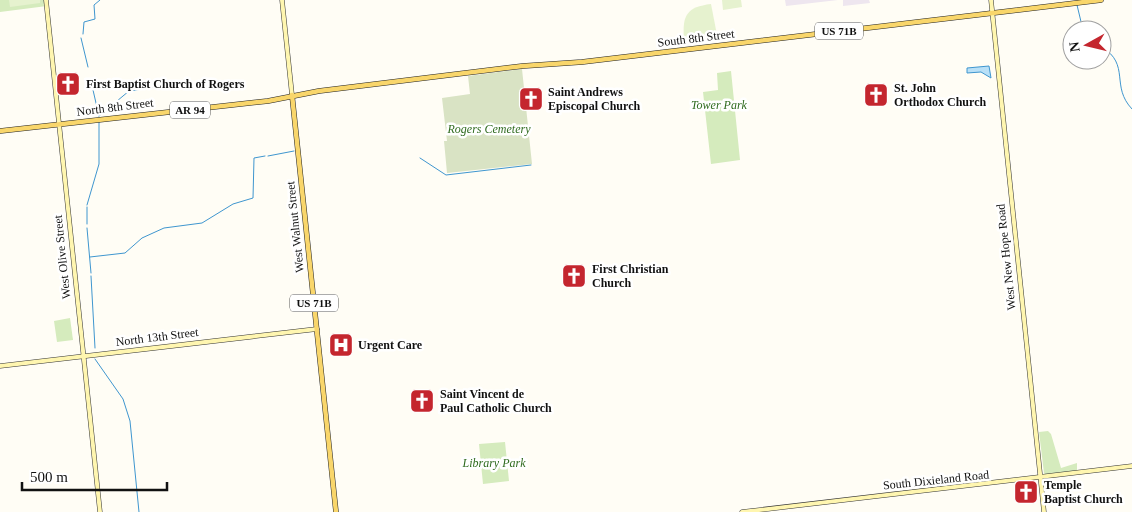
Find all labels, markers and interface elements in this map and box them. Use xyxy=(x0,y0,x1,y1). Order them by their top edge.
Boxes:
north arrow xyxy=(1062,20,1112,70)
road number: US 71B xyxy=(815,22,863,40)
street label: South 8th Street xyxy=(657,26,736,50)
text: N xyxy=(1066,41,1083,53)
church icon: First Baptist Church of Rogers xyxy=(55,71,81,97)
place label: First Baptist Church of Rogers xyxy=(86,77,245,91)
place label: St. John Orthodox Church xyxy=(894,81,986,109)
church icon: St. John Orthodox Church xyxy=(863,82,889,108)
place label: Saint Andrews Episcopal Church xyxy=(548,85,640,113)
church icon: Saint Andrews Episcopal Church xyxy=(518,86,544,112)
street label: North 8th Street xyxy=(76,95,155,119)
park label: Tower Park xyxy=(691,98,748,112)
road number: AR 94 xyxy=(170,102,210,118)
park label: Rogers Cemetery xyxy=(447,122,531,136)
street label: West Walnut Street xyxy=(283,180,307,273)
street label: West New Hope Road xyxy=(993,203,1019,311)
street label: West Olive Street xyxy=(51,214,73,300)
place label: First Christian Church xyxy=(592,262,669,290)
church icon: First Christian Church xyxy=(561,263,587,289)
road number: US 71B xyxy=(290,294,338,312)
street label: North 13th Street xyxy=(115,325,200,349)
hospital icon: Urgent Care xyxy=(328,332,354,358)
place label: Urgent Care xyxy=(358,338,423,352)
place label: Saint Vincent de Paul Catholic Church xyxy=(440,387,552,415)
church icon: Saint Vincent de Paul Catholic Church xyxy=(409,388,435,414)
park label: Library Park xyxy=(462,456,526,470)
scale bar xyxy=(22,460,168,492)
street label: South Dixieland Road xyxy=(882,467,990,493)
text: 500 m xyxy=(30,469,68,485)
place label: Temple Baptist Church xyxy=(1044,478,1123,506)
church icon: Temple Baptist Church xyxy=(1013,479,1039,505)

